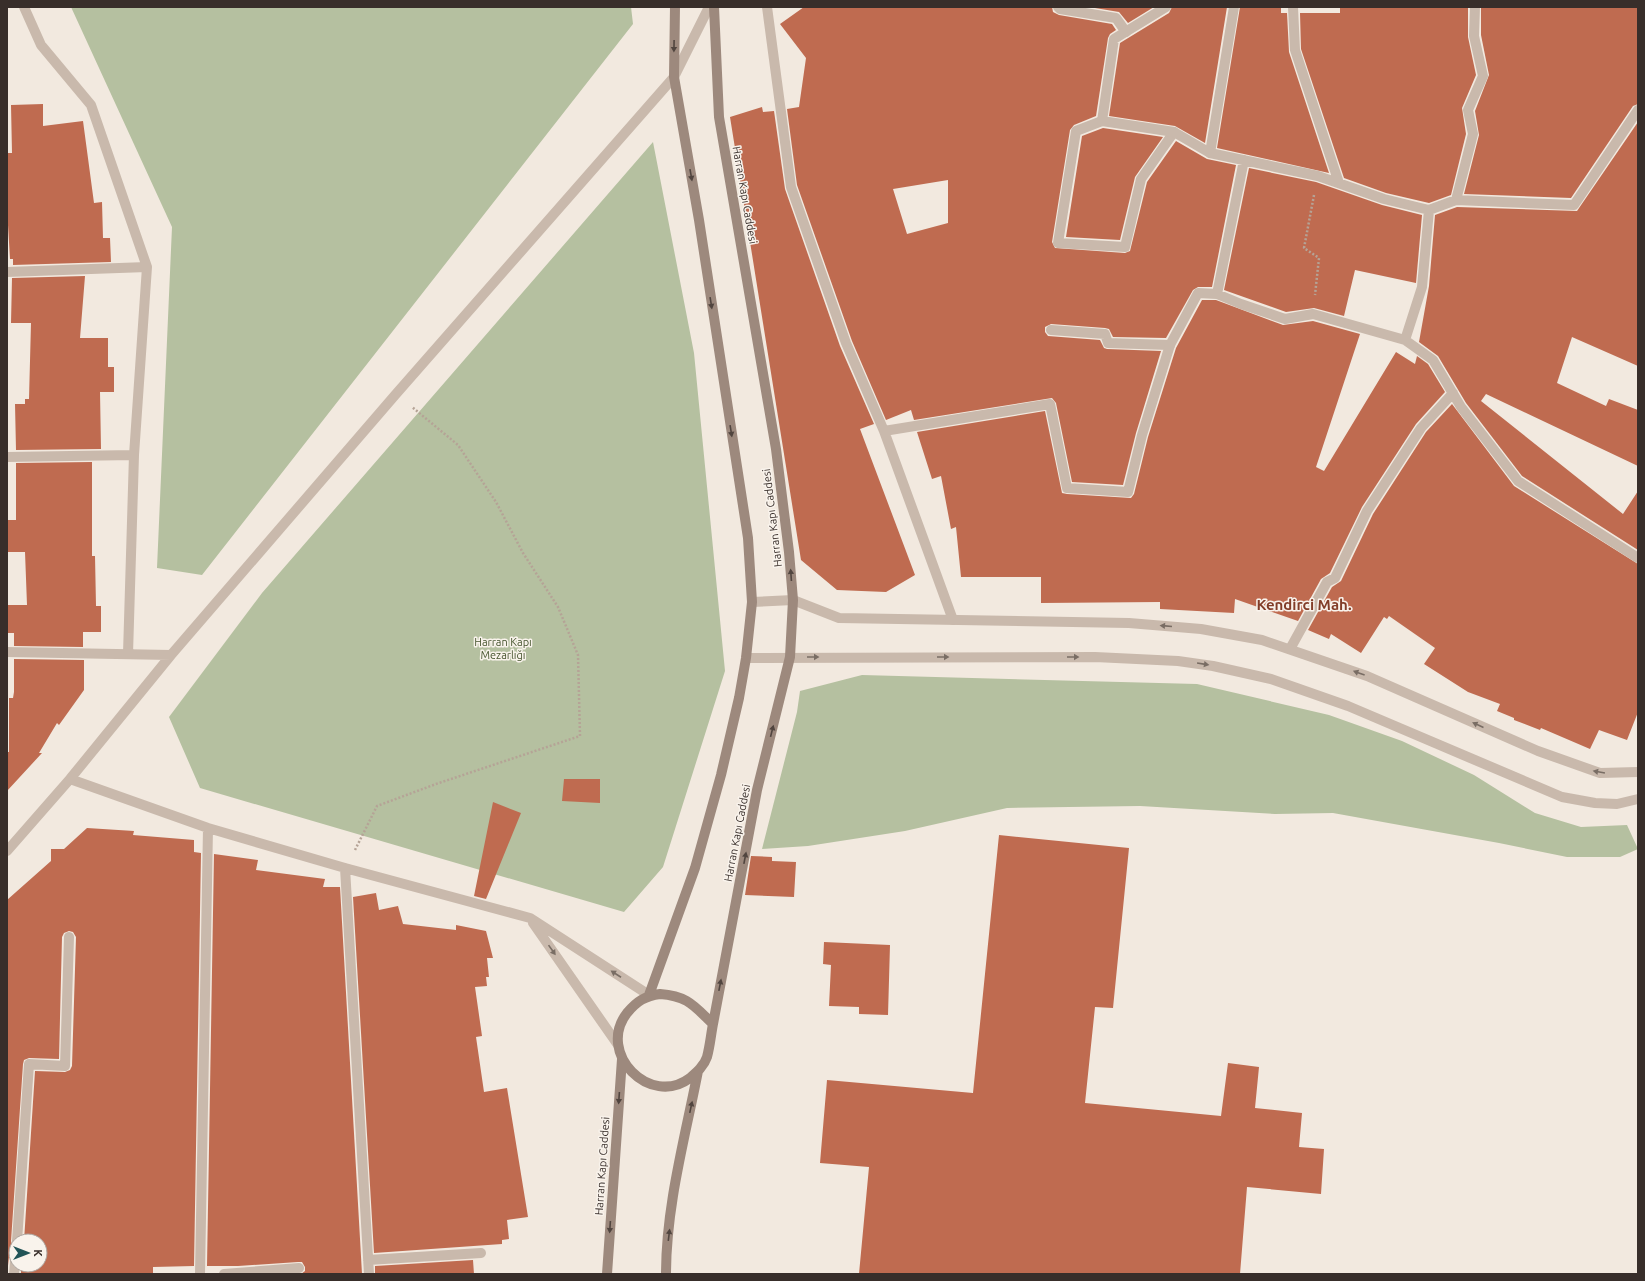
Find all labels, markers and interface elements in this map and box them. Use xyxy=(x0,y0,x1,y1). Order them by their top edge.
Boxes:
one-way arrow xyxy=(671,40,677,53)
street label: Harran Kapı Caddesi xyxy=(731,145,759,245)
one-way arrow xyxy=(688,168,694,181)
one-way arrow xyxy=(709,297,715,309)
one-way arrow xyxy=(728,425,734,437)
street label: Harran Kapı Caddesi xyxy=(760,468,784,568)
one-way arrow xyxy=(788,568,794,581)
district label: Kendirci Mah. xyxy=(1256,596,1352,613)
one-way arrow xyxy=(1160,623,1172,630)
park label: Harran Kapı Mezarlığı xyxy=(474,636,532,661)
one-way arrow xyxy=(807,654,820,660)
one-way arrow xyxy=(937,654,950,660)
one-way arrow xyxy=(1067,654,1080,660)
one-way arrow xyxy=(1197,661,1209,667)
one-way arrow xyxy=(1353,670,1365,676)
one-way arrow xyxy=(1473,722,1484,728)
one-way arrow xyxy=(769,724,775,736)
one-way arrow xyxy=(1593,769,1605,775)
street label: Harran Kapı Caddesi xyxy=(722,783,752,883)
one-way arrow xyxy=(742,851,748,864)
one-way arrow xyxy=(548,945,556,955)
one-way arrow xyxy=(611,970,621,978)
one-way arrow xyxy=(718,979,724,991)
one-way arrow xyxy=(616,1092,623,1104)
one-way arrow xyxy=(688,1101,694,1113)
street label: Harran Kapı Caddesi xyxy=(593,1116,611,1216)
one-way arrow xyxy=(607,1221,614,1233)
one-way arrow xyxy=(665,1229,672,1241)
north arrow xyxy=(8,1233,48,1273)
text: K xyxy=(32,1249,44,1257)

